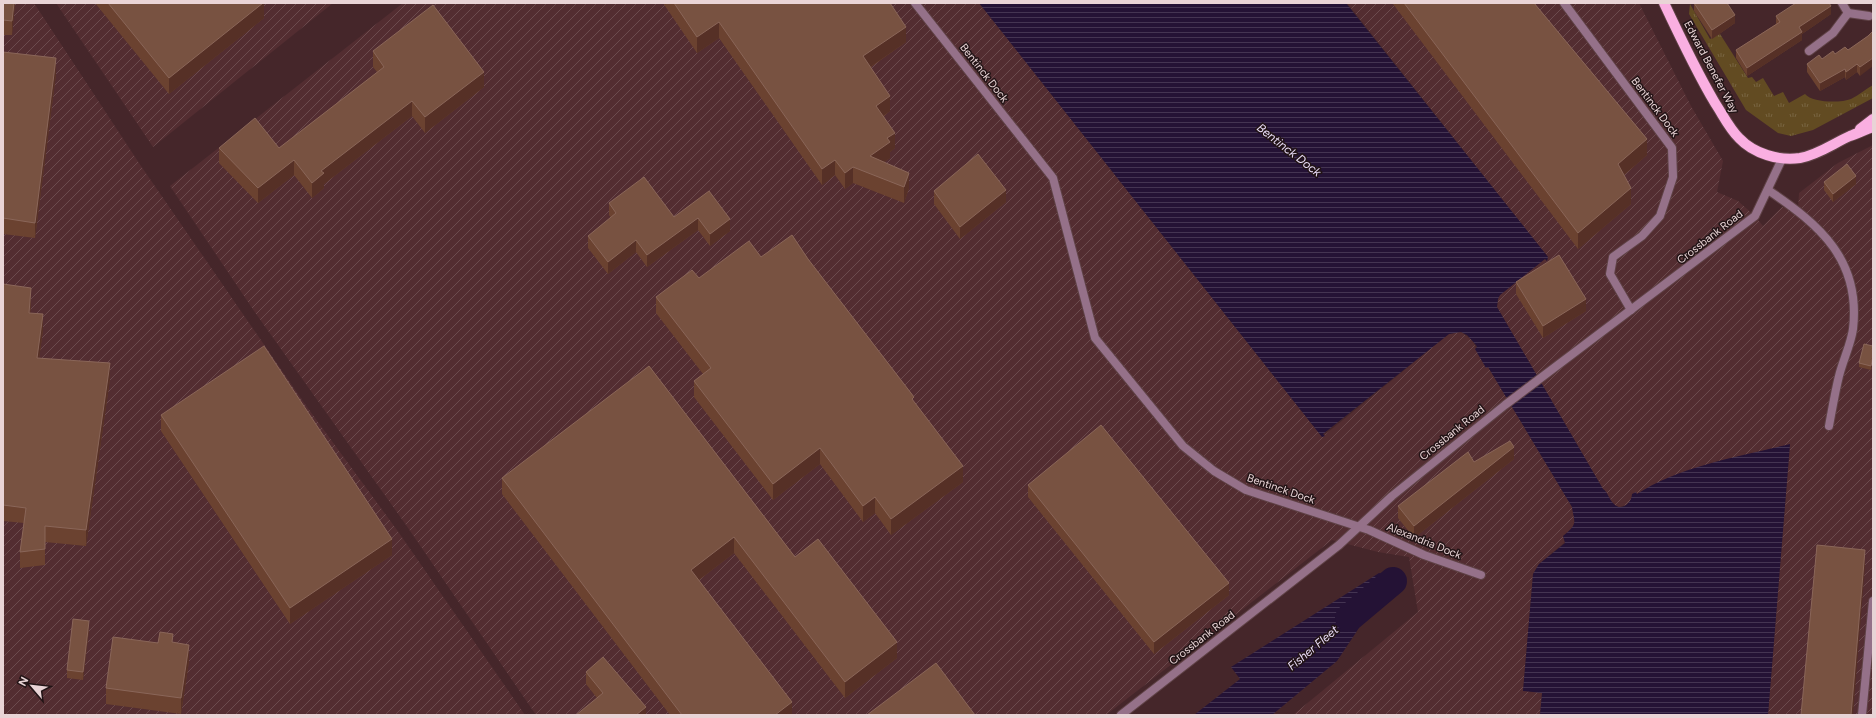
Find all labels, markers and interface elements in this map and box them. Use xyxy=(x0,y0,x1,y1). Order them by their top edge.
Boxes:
street label: Edward Benefer Way xyxy=(1681,19,1741,116)
street label: Bentinck Dock xyxy=(957,41,1011,105)
street label: Bentinck Dock xyxy=(1628,75,1682,140)
water label: Bentinck Dock xyxy=(1254,121,1325,180)
street label: Crossbank Road xyxy=(1675,207,1745,267)
street label: Crossbank Road xyxy=(1417,403,1487,463)
street label: Bentinck Dock xyxy=(1245,471,1317,507)
street label: Alexandria Dock xyxy=(1385,520,1464,562)
street label: Crossbank Road xyxy=(1167,608,1237,668)
water label: Fisher Fleet xyxy=(1285,622,1342,673)
north arrow xyxy=(12,666,52,706)
text: N xyxy=(16,675,31,688)

